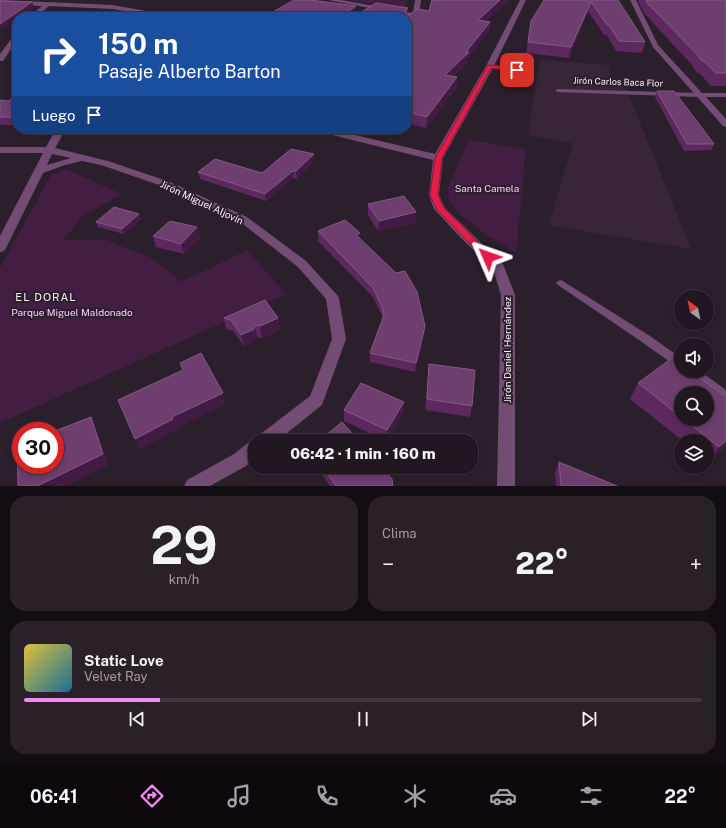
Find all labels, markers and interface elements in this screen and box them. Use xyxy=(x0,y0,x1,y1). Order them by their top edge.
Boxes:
text: 150 m xyxy=(98,27,178,60)
icon: right xyxy=(32,28,84,80)
pin xyxy=(500,53,534,87)
icon: arrive xyxy=(506,59,528,81)
text: Pasaje Alberto Barton xyxy=(98,61,281,82)
street label: Jirón Carlos Baca Flor xyxy=(573,74,664,89)
icon: arrive xyxy=(83,104,105,126)
text: Luego xyxy=(32,107,75,124)
street label: Jirón Miguel Aljovín xyxy=(159,178,246,227)
park label: Santa Camela xyxy=(455,182,519,194)
position arrow xyxy=(467,236,509,278)
north arrow xyxy=(674,290,714,330)
map controls xyxy=(674,290,714,474)
district label: EL DORAL xyxy=(15,291,77,303)
street label: Jirón Daniel Hernández xyxy=(501,297,513,403)
park label: Parque Miguel Maldonado xyxy=(11,306,133,318)
button: sound xyxy=(674,338,714,378)
button: search xyxy=(674,386,714,426)
speed limit sign: 30 xyxy=(12,422,64,474)
button: layers xyxy=(674,434,714,474)
text: 06:42 · 1 min · 160 m xyxy=(290,445,436,462)
text: 29 xyxy=(150,515,218,576)
text: Clima xyxy=(382,526,417,541)
text: 22° xyxy=(515,545,569,581)
text: − xyxy=(382,551,394,577)
text: + xyxy=(690,551,702,577)
text: km/h xyxy=(169,572,199,587)
text: Static Love xyxy=(84,652,164,669)
text: Velvet Ray xyxy=(84,669,148,684)
icon: previous xyxy=(126,708,148,730)
icon: pause xyxy=(352,708,374,730)
icon: next xyxy=(578,708,600,730)
icon: directions xyxy=(138,782,166,810)
icon: music xyxy=(225,782,253,810)
icon: phone xyxy=(313,782,341,810)
icon: climate xyxy=(401,782,429,810)
icon: car xyxy=(489,782,517,810)
icon: filters xyxy=(577,782,605,810)
text: 06:41 xyxy=(30,786,78,807)
text: 22° xyxy=(665,786,696,807)

